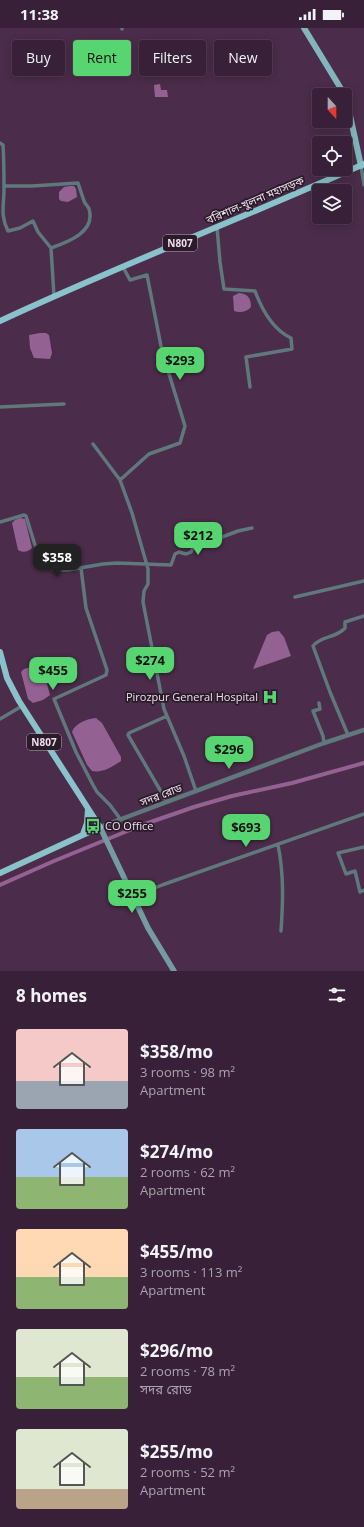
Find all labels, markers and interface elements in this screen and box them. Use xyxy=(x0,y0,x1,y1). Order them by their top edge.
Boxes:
text: 11:38 xyxy=(20,4,59,24)
chip: Buy xyxy=(12,40,65,76)
chip: Rent xyxy=(73,40,131,76)
chip: Filters xyxy=(139,40,206,76)
chip: New xyxy=(214,40,272,76)
north arrow xyxy=(312,88,352,128)
map controls xyxy=(312,88,352,224)
button: locate xyxy=(312,136,352,176)
street label: বরিশাল-খুলনা মহাসড়ক xyxy=(203,172,306,227)
button: layers xyxy=(312,184,352,224)
road number: N807 xyxy=(163,235,197,251)
pin: $293 xyxy=(156,347,204,381)
text: $293 xyxy=(165,351,195,369)
pin: $212 xyxy=(174,522,222,556)
text: $212 xyxy=(183,526,213,544)
pin: $358 xyxy=(33,544,81,578)
text: $358 xyxy=(42,548,72,566)
pin: $274 xyxy=(126,647,174,681)
text: $274 xyxy=(135,651,165,669)
pin: $455 xyxy=(29,657,77,691)
text: $455 xyxy=(38,661,68,679)
hospital icon: Pirozpur General Hospital xyxy=(261,688,279,706)
place label: Pirozpur General Hospital xyxy=(126,689,258,704)
road number: N807 xyxy=(27,734,61,750)
pin: $296 xyxy=(205,736,253,770)
text: $296 xyxy=(214,740,244,758)
street label: সদর রোড xyxy=(137,780,184,810)
pin: $693 xyxy=(222,814,270,848)
bus stop icon: CO Office xyxy=(84,817,102,835)
place label: CO Office xyxy=(105,818,154,833)
text: $693 xyxy=(231,818,261,836)
pin: $255 xyxy=(108,880,156,914)
text: $255 xyxy=(117,884,147,902)
text: 8 homes xyxy=(16,984,87,1007)
icon: filters xyxy=(326,984,348,1006)
text: $358/mo xyxy=(140,1040,213,1063)
icon: home xyxy=(48,1045,96,1093)
text: 3 rooms · 98 m² xyxy=(140,1063,235,1081)
text: Apartment xyxy=(140,1081,205,1099)
text: $274/mo xyxy=(140,1140,213,1163)
icon: home xyxy=(48,1145,96,1193)
text: 2 rooms · 62 m² xyxy=(140,1163,235,1181)
text: Apartment xyxy=(140,1181,205,1199)
text: $455/mo xyxy=(140,1240,213,1263)
icon: home xyxy=(48,1245,96,1293)
text: 3 rooms · 113 m² xyxy=(140,1263,242,1281)
text: Apartment xyxy=(140,1281,205,1299)
text: $296/mo xyxy=(140,1339,213,1362)
icon: home xyxy=(48,1345,96,1393)
text: 2 rooms · 78 m² xyxy=(140,1362,235,1380)
text: সদর রোড xyxy=(140,1380,192,1398)
text: $255/mo xyxy=(140,1440,213,1463)
icon: home xyxy=(48,1445,96,1493)
text: 2 rooms · 52 m² xyxy=(140,1463,235,1481)
text: Apartment xyxy=(140,1481,205,1499)

